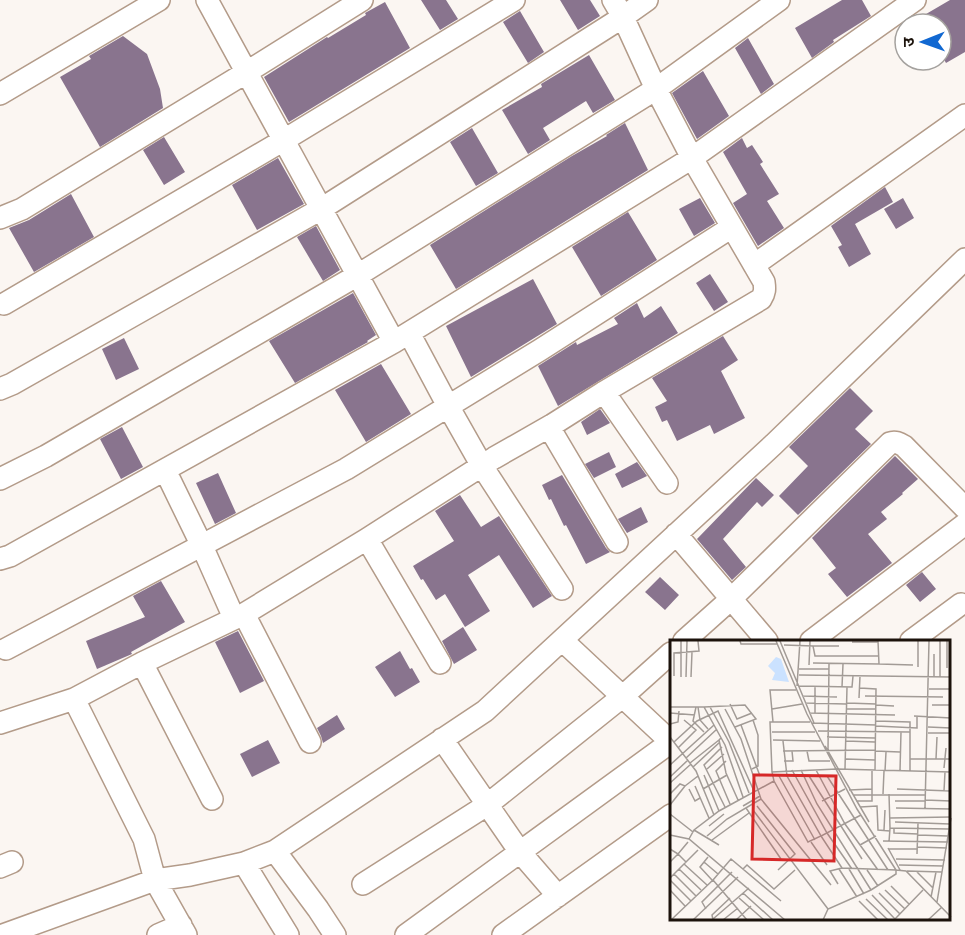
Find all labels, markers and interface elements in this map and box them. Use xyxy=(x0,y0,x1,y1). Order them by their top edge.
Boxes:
north arrow xyxy=(893,12,953,72)
text: उ xyxy=(897,37,919,47)
inset map xyxy=(670,640,950,920)

